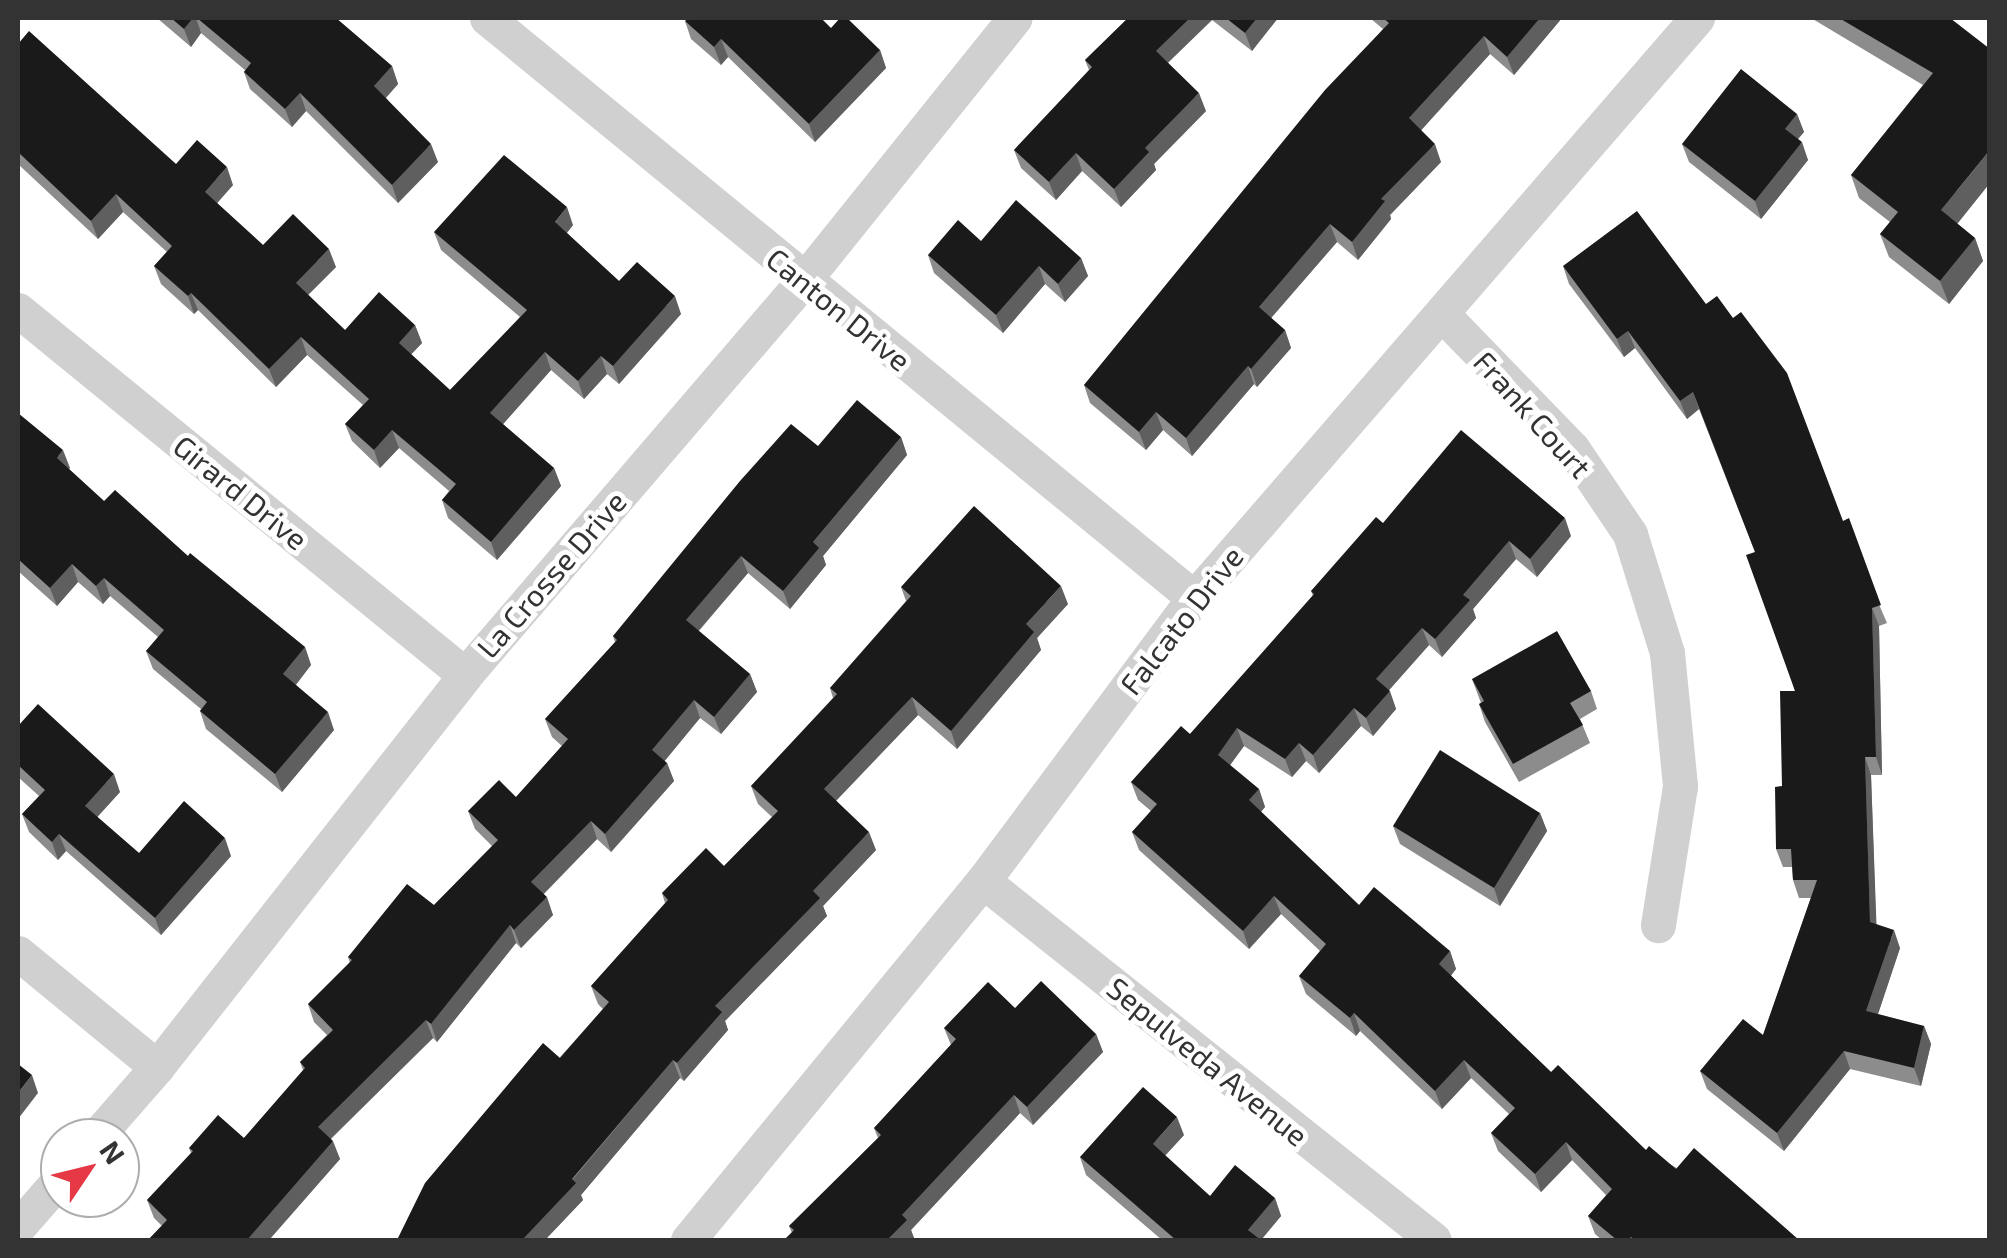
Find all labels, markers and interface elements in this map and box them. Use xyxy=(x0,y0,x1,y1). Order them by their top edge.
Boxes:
street label: Canton Drive xyxy=(760,240,918,378)
street label: Frank Court xyxy=(1467,343,1599,485)
street label: Girard Drive xyxy=(167,427,315,557)
street label: La Crosse Drive xyxy=(469,483,633,665)
street label: Falcato Drive xyxy=(1112,539,1250,701)
street label: Sepulveda Avenue xyxy=(1100,969,1316,1153)
north arrow xyxy=(40,1118,140,1218)
text: N xyxy=(93,1134,133,1170)

